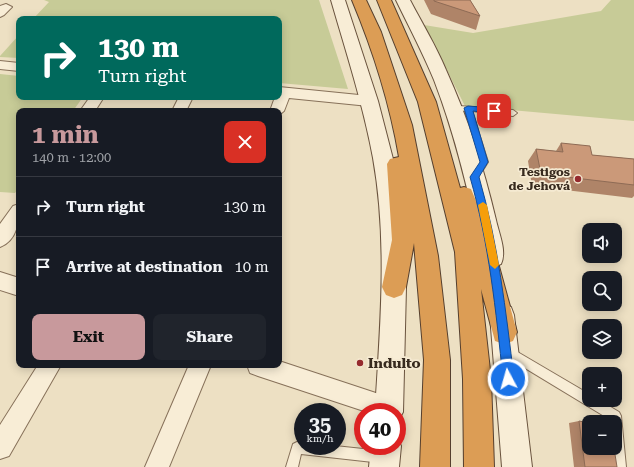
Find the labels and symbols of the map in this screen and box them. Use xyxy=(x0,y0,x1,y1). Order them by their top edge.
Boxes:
pin xyxy=(477,94,511,128)
place label: Testigos de Jehová xyxy=(508,165,570,193)
marker: Testigos de Jehová xyxy=(573,174,583,184)
place label: Indulto xyxy=(368,355,421,371)
marker: Indulto xyxy=(355,358,365,368)
position arrow xyxy=(487,358,529,400)
speed limit sign: 40 xyxy=(354,403,406,455)

